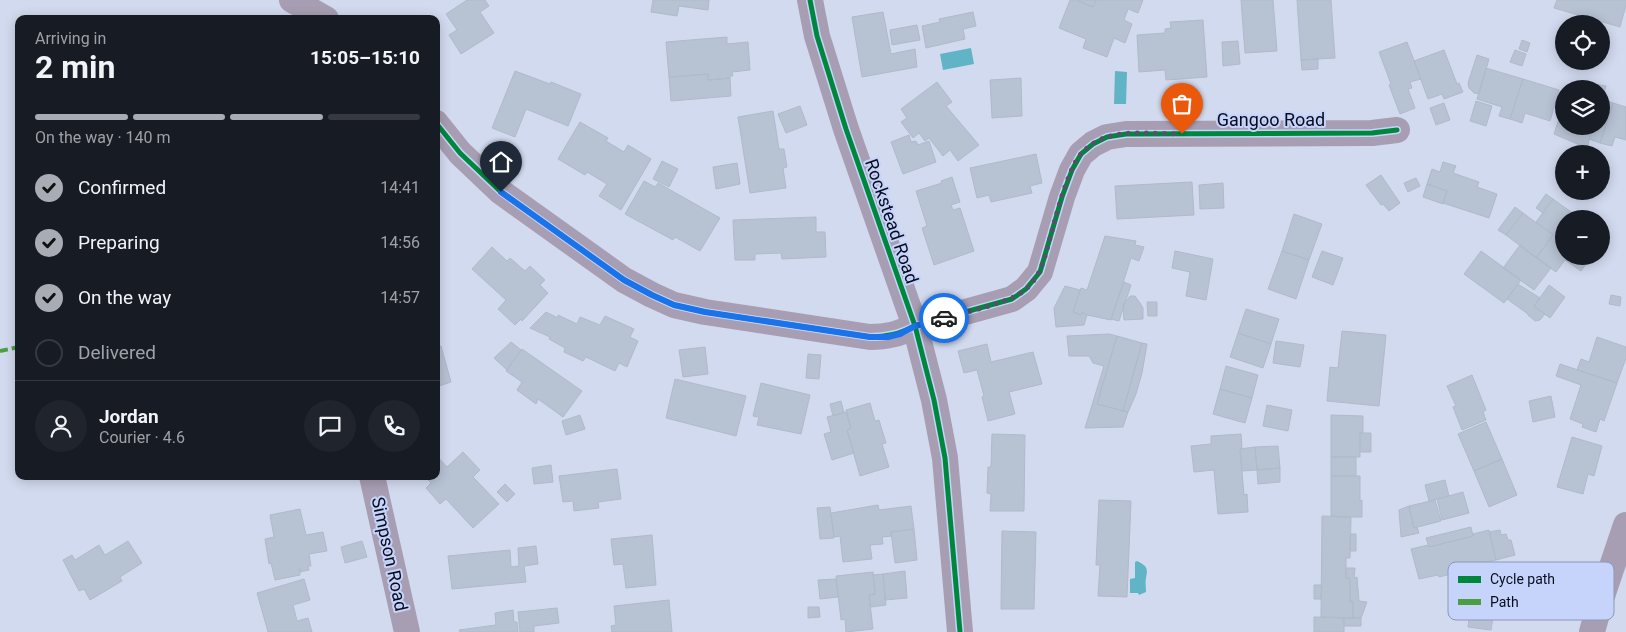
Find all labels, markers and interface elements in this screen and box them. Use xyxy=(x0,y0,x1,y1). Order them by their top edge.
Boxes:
map controls xyxy=(1555,15,1610,265)
button: locate xyxy=(1555,15,1610,70)
text: Arriving in xyxy=(35,29,106,48)
text: 15:05–15:10 xyxy=(310,46,420,69)
text: 2 min xyxy=(35,48,115,86)
button: layers xyxy=(1555,80,1610,135)
pin xyxy=(1161,83,1203,134)
icon: bag xyxy=(1168,90,1196,118)
street label: Gangoo Road xyxy=(1217,109,1325,130)
text: On the way · 140 m xyxy=(35,128,171,147)
pin xyxy=(480,141,522,192)
button: + xyxy=(1555,145,1610,200)
icon: home xyxy=(487,148,515,176)
street label: Rockstead Road xyxy=(861,156,923,286)
icon: check xyxy=(35,174,63,202)
text: Confirmed xyxy=(78,176,166,199)
text: 14:41 xyxy=(380,178,420,197)
button: − xyxy=(1555,210,1610,265)
icon: check xyxy=(35,229,63,257)
text: Preparing xyxy=(78,231,160,254)
text: 14:56 xyxy=(380,233,420,252)
icon: check xyxy=(35,284,63,312)
text: On the way xyxy=(78,286,171,309)
text: 14:57 xyxy=(380,288,420,307)
courier xyxy=(919,293,969,343)
icon: car xyxy=(930,304,958,332)
text: Delivered xyxy=(78,341,156,364)
button: person xyxy=(35,400,87,452)
button: chat xyxy=(304,400,356,452)
button: phone xyxy=(368,400,420,452)
text: Jordan xyxy=(99,405,159,428)
text: Courier · 4.6 xyxy=(99,428,185,447)
street label: Simpson Road xyxy=(368,495,412,613)
legend xyxy=(1448,562,1614,620)
text: Cycle path xyxy=(1490,571,1555,587)
text: Path xyxy=(1490,594,1519,610)

